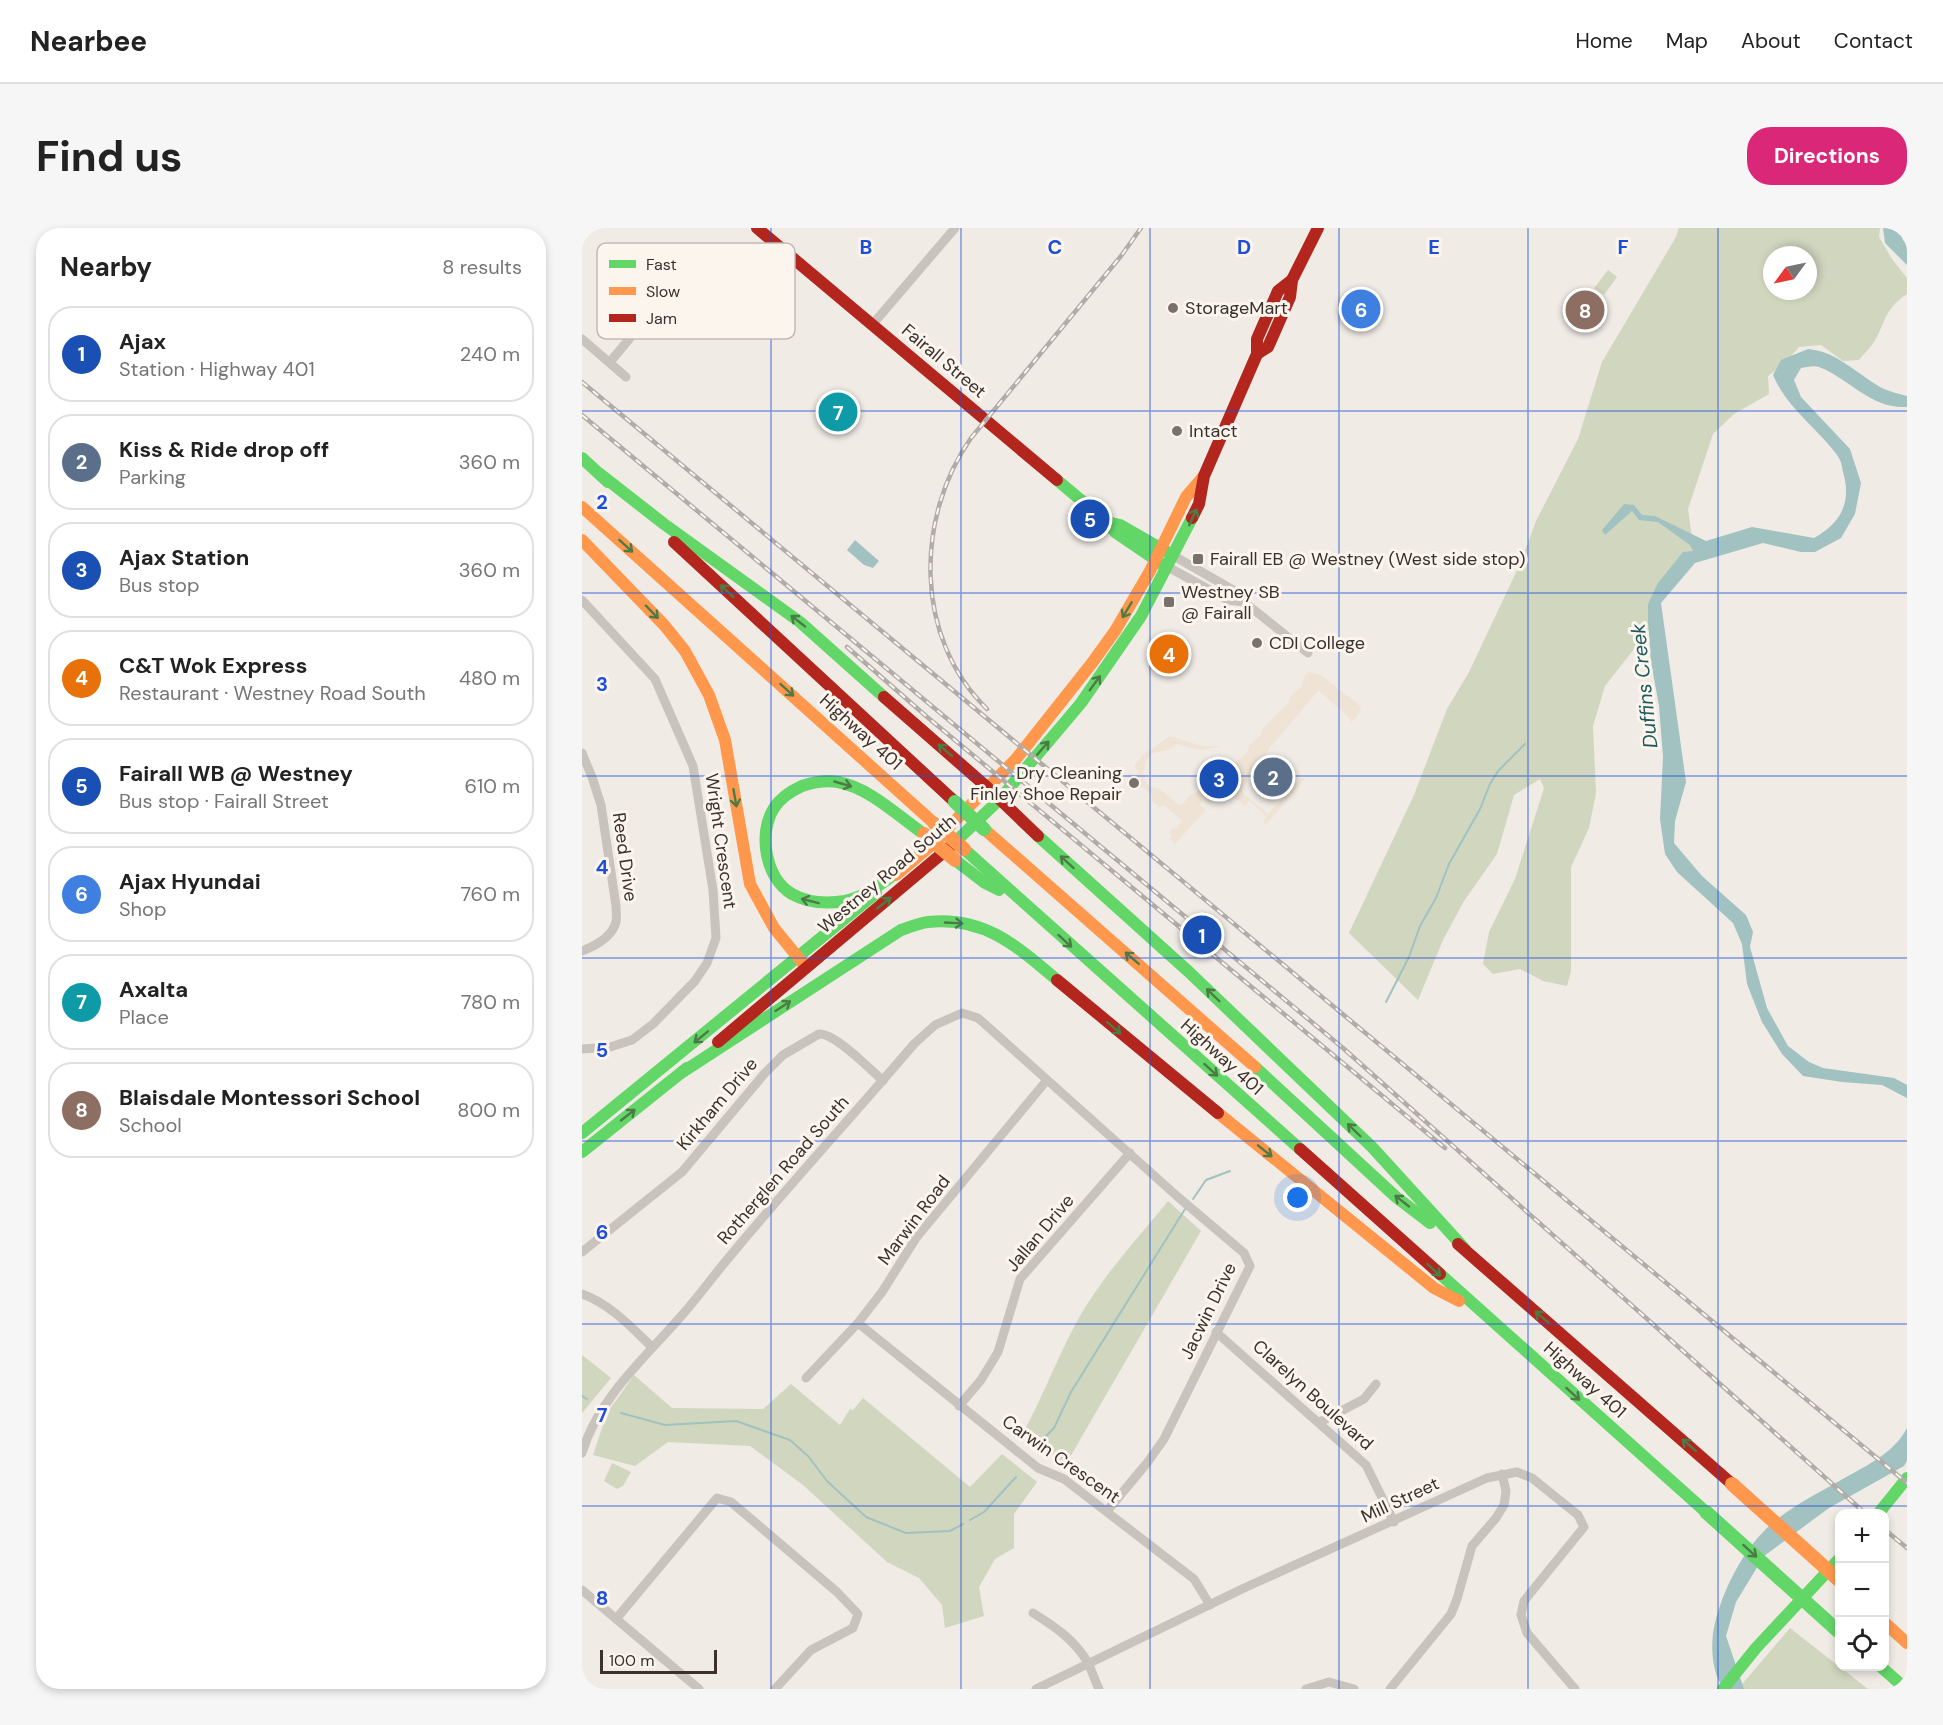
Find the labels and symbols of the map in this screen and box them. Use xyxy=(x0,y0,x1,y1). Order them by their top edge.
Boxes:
text: B xyxy=(860,234,872,260)
text: C xyxy=(1048,234,1062,260)
text: D xyxy=(1237,234,1251,260)
text: E xyxy=(1428,234,1440,260)
text: F xyxy=(1617,234,1629,260)
legend xyxy=(597,243,795,339)
north arrow xyxy=(1763,246,1817,300)
text: Fast xyxy=(646,254,677,275)
text: Slow xyxy=(646,281,680,302)
pin: 6 xyxy=(1342,286,1380,332)
pin: 8 xyxy=(1566,288,1604,332)
place label: StorageMart xyxy=(1185,296,1288,320)
marker: StorageMart xyxy=(1166,301,1180,315)
text: Jam xyxy=(646,308,677,329)
street label: Fairall Street xyxy=(897,319,991,403)
pin: 7 xyxy=(818,390,858,435)
place label: Intact xyxy=(1189,419,1238,443)
marker: Intact xyxy=(1170,424,1184,438)
text: 2 xyxy=(596,489,608,515)
pin: 5 xyxy=(1070,496,1110,542)
one-way arrow xyxy=(1188,508,1199,526)
one-way arrow xyxy=(618,539,633,553)
place label: Fairall EB @ Westney (West side stop) xyxy=(1210,547,1525,571)
marker: Fairall EB @ Westney (West side stop) xyxy=(1191,552,1205,566)
place label: Westney SB @ Fairall xyxy=(1181,580,1280,625)
one-way arrow xyxy=(720,584,735,598)
marker: Westney SB @ Fairall xyxy=(1162,595,1176,609)
one-way arrow xyxy=(1121,601,1133,618)
one-way arrow xyxy=(645,604,659,619)
one-way arrow xyxy=(790,615,806,628)
water label: Duffins Creek xyxy=(1624,622,1663,750)
place label: CDI College xyxy=(1269,631,1365,655)
pin: 4 xyxy=(1150,632,1188,676)
marker: CDI College xyxy=(1250,636,1264,650)
text: 3 xyxy=(596,671,608,697)
one-way arrow xyxy=(1089,676,1102,692)
one-way arrow xyxy=(779,683,794,697)
street label: Highway 401 xyxy=(814,688,908,776)
one-way arrow xyxy=(1037,740,1050,756)
one-way arrow xyxy=(937,743,952,757)
pin: 2 xyxy=(1254,754,1292,800)
pin: 3 xyxy=(1200,756,1238,802)
place label: Dry Cleaning Finley Shoe Repair xyxy=(970,761,1122,806)
street label: Wright Crescent xyxy=(700,772,742,910)
marker: Dry Cleaning Finley Shoe Repair xyxy=(1127,776,1141,790)
one-way arrow xyxy=(833,779,852,791)
one-way arrow xyxy=(730,787,741,807)
street label: Westney Road South xyxy=(813,809,961,939)
street label: Reed Drive xyxy=(607,811,643,903)
text: 4 xyxy=(596,854,609,880)
one-way arrow xyxy=(1060,855,1075,869)
one-way arrow xyxy=(801,894,820,906)
one-way arrow xyxy=(875,897,891,910)
pin: 1 xyxy=(1182,912,1222,958)
one-way arrow xyxy=(944,917,963,928)
one-way arrow xyxy=(1057,934,1072,948)
one-way arrow xyxy=(1124,952,1140,965)
one-way arrow xyxy=(1206,988,1221,1002)
one-way arrow xyxy=(774,1000,791,1013)
street label: Highway 401 xyxy=(1175,1013,1269,1101)
one-way arrow xyxy=(1106,1021,1122,1034)
one-way arrow xyxy=(694,1031,710,1044)
text: 5 xyxy=(596,1037,608,1063)
street label: Kirkham Drive xyxy=(671,1053,763,1155)
one-way arrow xyxy=(1203,1063,1218,1077)
street label: Rotherglen Road South xyxy=(712,1091,854,1249)
one-way arrow xyxy=(620,1109,636,1122)
one-way arrow xyxy=(1346,1122,1361,1137)
one-way arrow xyxy=(1256,1145,1272,1158)
street label: Marwin Road xyxy=(872,1170,956,1270)
your location xyxy=(1283,1183,1312,1212)
street label: Jallan Drive xyxy=(1000,1189,1080,1277)
one-way arrow xyxy=(1394,1194,1410,1207)
text: 6 xyxy=(596,1219,608,1245)
street label: Jacwin Drive xyxy=(1174,1259,1242,1363)
one-way arrow xyxy=(1427,1263,1442,1277)
one-way arrow xyxy=(1535,1310,1550,1324)
street label: Clarelyn Boulevard xyxy=(1248,1334,1378,1456)
street label: Highway 401 xyxy=(1538,1336,1632,1424)
one-way arrow xyxy=(1565,1387,1580,1401)
text: 7 xyxy=(597,1402,608,1428)
street label: Carwin Crescent xyxy=(997,1409,1125,1509)
one-way arrow xyxy=(1681,1438,1696,1452)
street label: Mill Street xyxy=(1357,1472,1443,1528)
one-way arrow xyxy=(1742,1544,1757,1558)
text: 8 xyxy=(596,1585,608,1611)
scale bar xyxy=(600,1647,717,1674)

